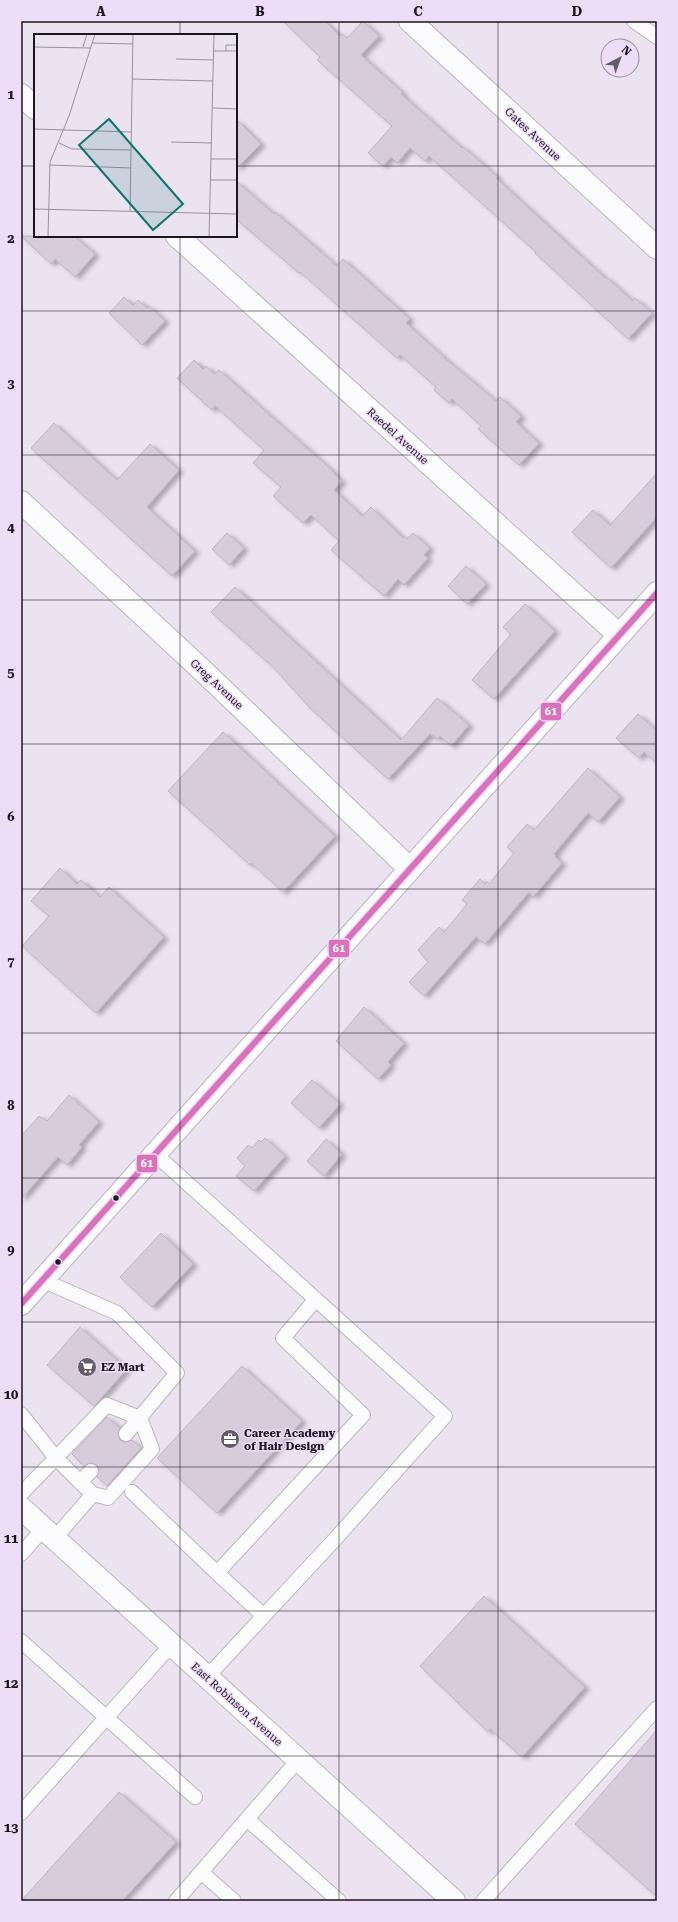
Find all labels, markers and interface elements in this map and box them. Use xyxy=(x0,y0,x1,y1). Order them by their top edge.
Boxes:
text: A xyxy=(96,4,106,19)
text: B xyxy=(255,4,265,19)
text: C xyxy=(413,4,423,19)
text: D xyxy=(572,4,582,19)
inset map xyxy=(34,34,237,237)
north arrow xyxy=(600,38,640,78)
text: N xyxy=(619,43,634,59)
text: 1 xyxy=(7,87,15,102)
street label: Gates Avenue xyxy=(502,105,563,164)
text: 2 xyxy=(7,231,15,246)
text: 3 xyxy=(7,376,15,391)
street label: Raedel Avenue xyxy=(364,405,431,467)
text: 4 xyxy=(7,520,15,535)
street label: Greg Avenue xyxy=(188,657,246,712)
text: 5 xyxy=(7,665,15,680)
line badge: 61 xyxy=(540,702,562,721)
text: 61 xyxy=(545,705,557,718)
text: 6 xyxy=(7,809,15,824)
line badge: 61 xyxy=(328,939,350,958)
text: 61 xyxy=(333,942,345,955)
text: 7 xyxy=(7,954,15,969)
text: 8 xyxy=(7,1098,15,1113)
line badge: 61 xyxy=(136,1154,158,1173)
text: 61 xyxy=(141,1157,153,1170)
unlabelled marker xyxy=(111,1193,121,1203)
text: 9 xyxy=(7,1242,15,1257)
unlabelled marker xyxy=(53,1257,63,1267)
supermarket icon: EZ Mart xyxy=(76,1356,98,1378)
place label: EZ Mart xyxy=(101,1361,145,1374)
text: 10 xyxy=(4,1387,18,1402)
place label: Career Academy of Hair Design xyxy=(244,1427,336,1453)
office icon: Career Academy of Hair Design xyxy=(219,1428,241,1450)
text: 11 xyxy=(4,1531,18,1546)
street label: East Robinson Avenue xyxy=(188,1660,285,1749)
text: 12 xyxy=(4,1676,18,1691)
text: 13 xyxy=(4,1820,18,1835)

